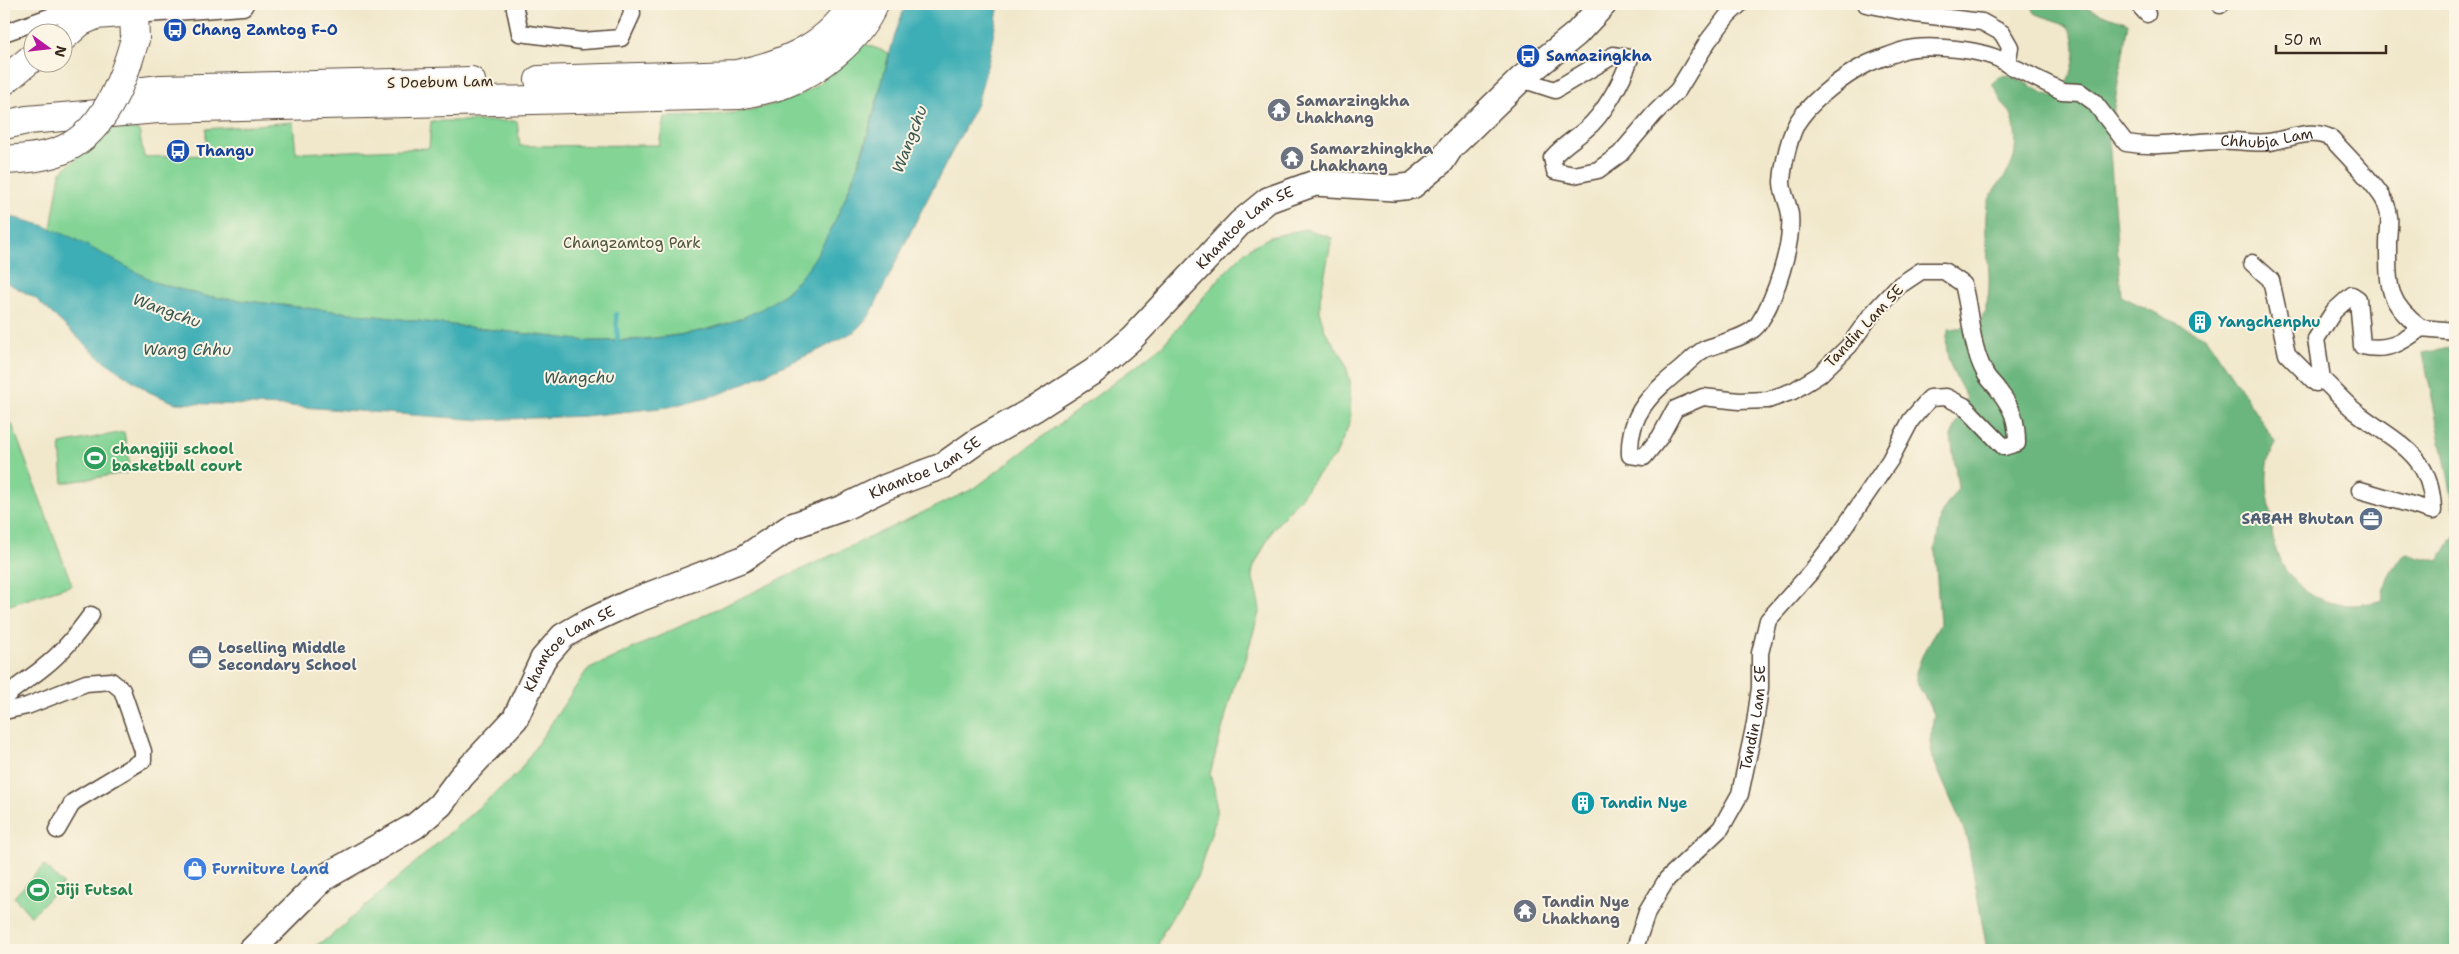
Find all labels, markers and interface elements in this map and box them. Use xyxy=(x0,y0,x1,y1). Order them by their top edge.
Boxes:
bus stop icon: Chang Zamtog F-O xyxy=(162,17,188,43)
place label: Chang Zamtog F-O xyxy=(192,20,338,40)
north arrow xyxy=(22,22,72,72)
scale bar xyxy=(2276,22,2386,54)
text: 50 m xyxy=(2284,30,2322,50)
bus stop icon: Samazingkha xyxy=(1515,43,1541,69)
text: N xyxy=(50,44,71,59)
place label: Samazingkha xyxy=(1546,46,1652,66)
street label: S Doebum Lam xyxy=(387,71,493,93)
place label: Samarzingkha Lhakhang xyxy=(1296,91,1410,128)
temple icon: Samarzingkha Lhakhang xyxy=(1266,97,1292,123)
water label: Wangchu xyxy=(887,102,932,176)
street label: Chhubja Lam xyxy=(2220,123,2314,153)
bus stop icon: Thangu xyxy=(165,138,191,164)
place label: Samarzhingkha Lhakhang xyxy=(1310,139,1434,176)
place label: Thangu xyxy=(196,141,254,161)
temple icon: Samarzhingkha Lhakhang xyxy=(1279,145,1305,171)
street label: Khamtoe Lam SE xyxy=(1192,182,1296,274)
park label: Changzamtog Park xyxy=(563,233,701,253)
street label: Tandin Lam SE xyxy=(1820,280,1908,372)
water label: Wangchu xyxy=(130,288,204,332)
building icon: Yangchenphu xyxy=(2187,309,2213,335)
place label: Yangchenphu xyxy=(2218,312,2321,332)
water label: Wang Chhu xyxy=(143,339,231,360)
water label: Wangchu xyxy=(543,366,615,389)
street label: Khamtoe Lam SE xyxy=(866,432,985,504)
place label: changjiji school basketball court xyxy=(112,439,242,476)
sports icon: changjiji school basketball court xyxy=(82,445,108,471)
office icon: SABAH Bhutan xyxy=(2358,506,2384,532)
place label: SABAH Bhutan xyxy=(2242,509,2354,529)
street label: Khamtoe Lam SE xyxy=(519,601,618,695)
place label: Loselling Middle Secondary School xyxy=(218,638,357,675)
office icon: Loselling Middle Secondary School xyxy=(187,644,213,670)
street label: Tandin Lam SE xyxy=(1735,665,1770,773)
building icon: Tandin Nye xyxy=(1570,790,1596,816)
place label: Tandin Nye xyxy=(1600,793,1688,813)
shop icon: Furniture Land xyxy=(182,856,208,882)
place label: Furniture Land xyxy=(212,859,329,879)
sports icon: Jiji Futsal xyxy=(25,877,51,903)
place label: Jiji Futsal xyxy=(56,880,133,900)
place label: Tandin Nye Lhakhang xyxy=(1542,892,1630,929)
temple icon: Tandin Nye Lhakhang xyxy=(1512,898,1538,924)

